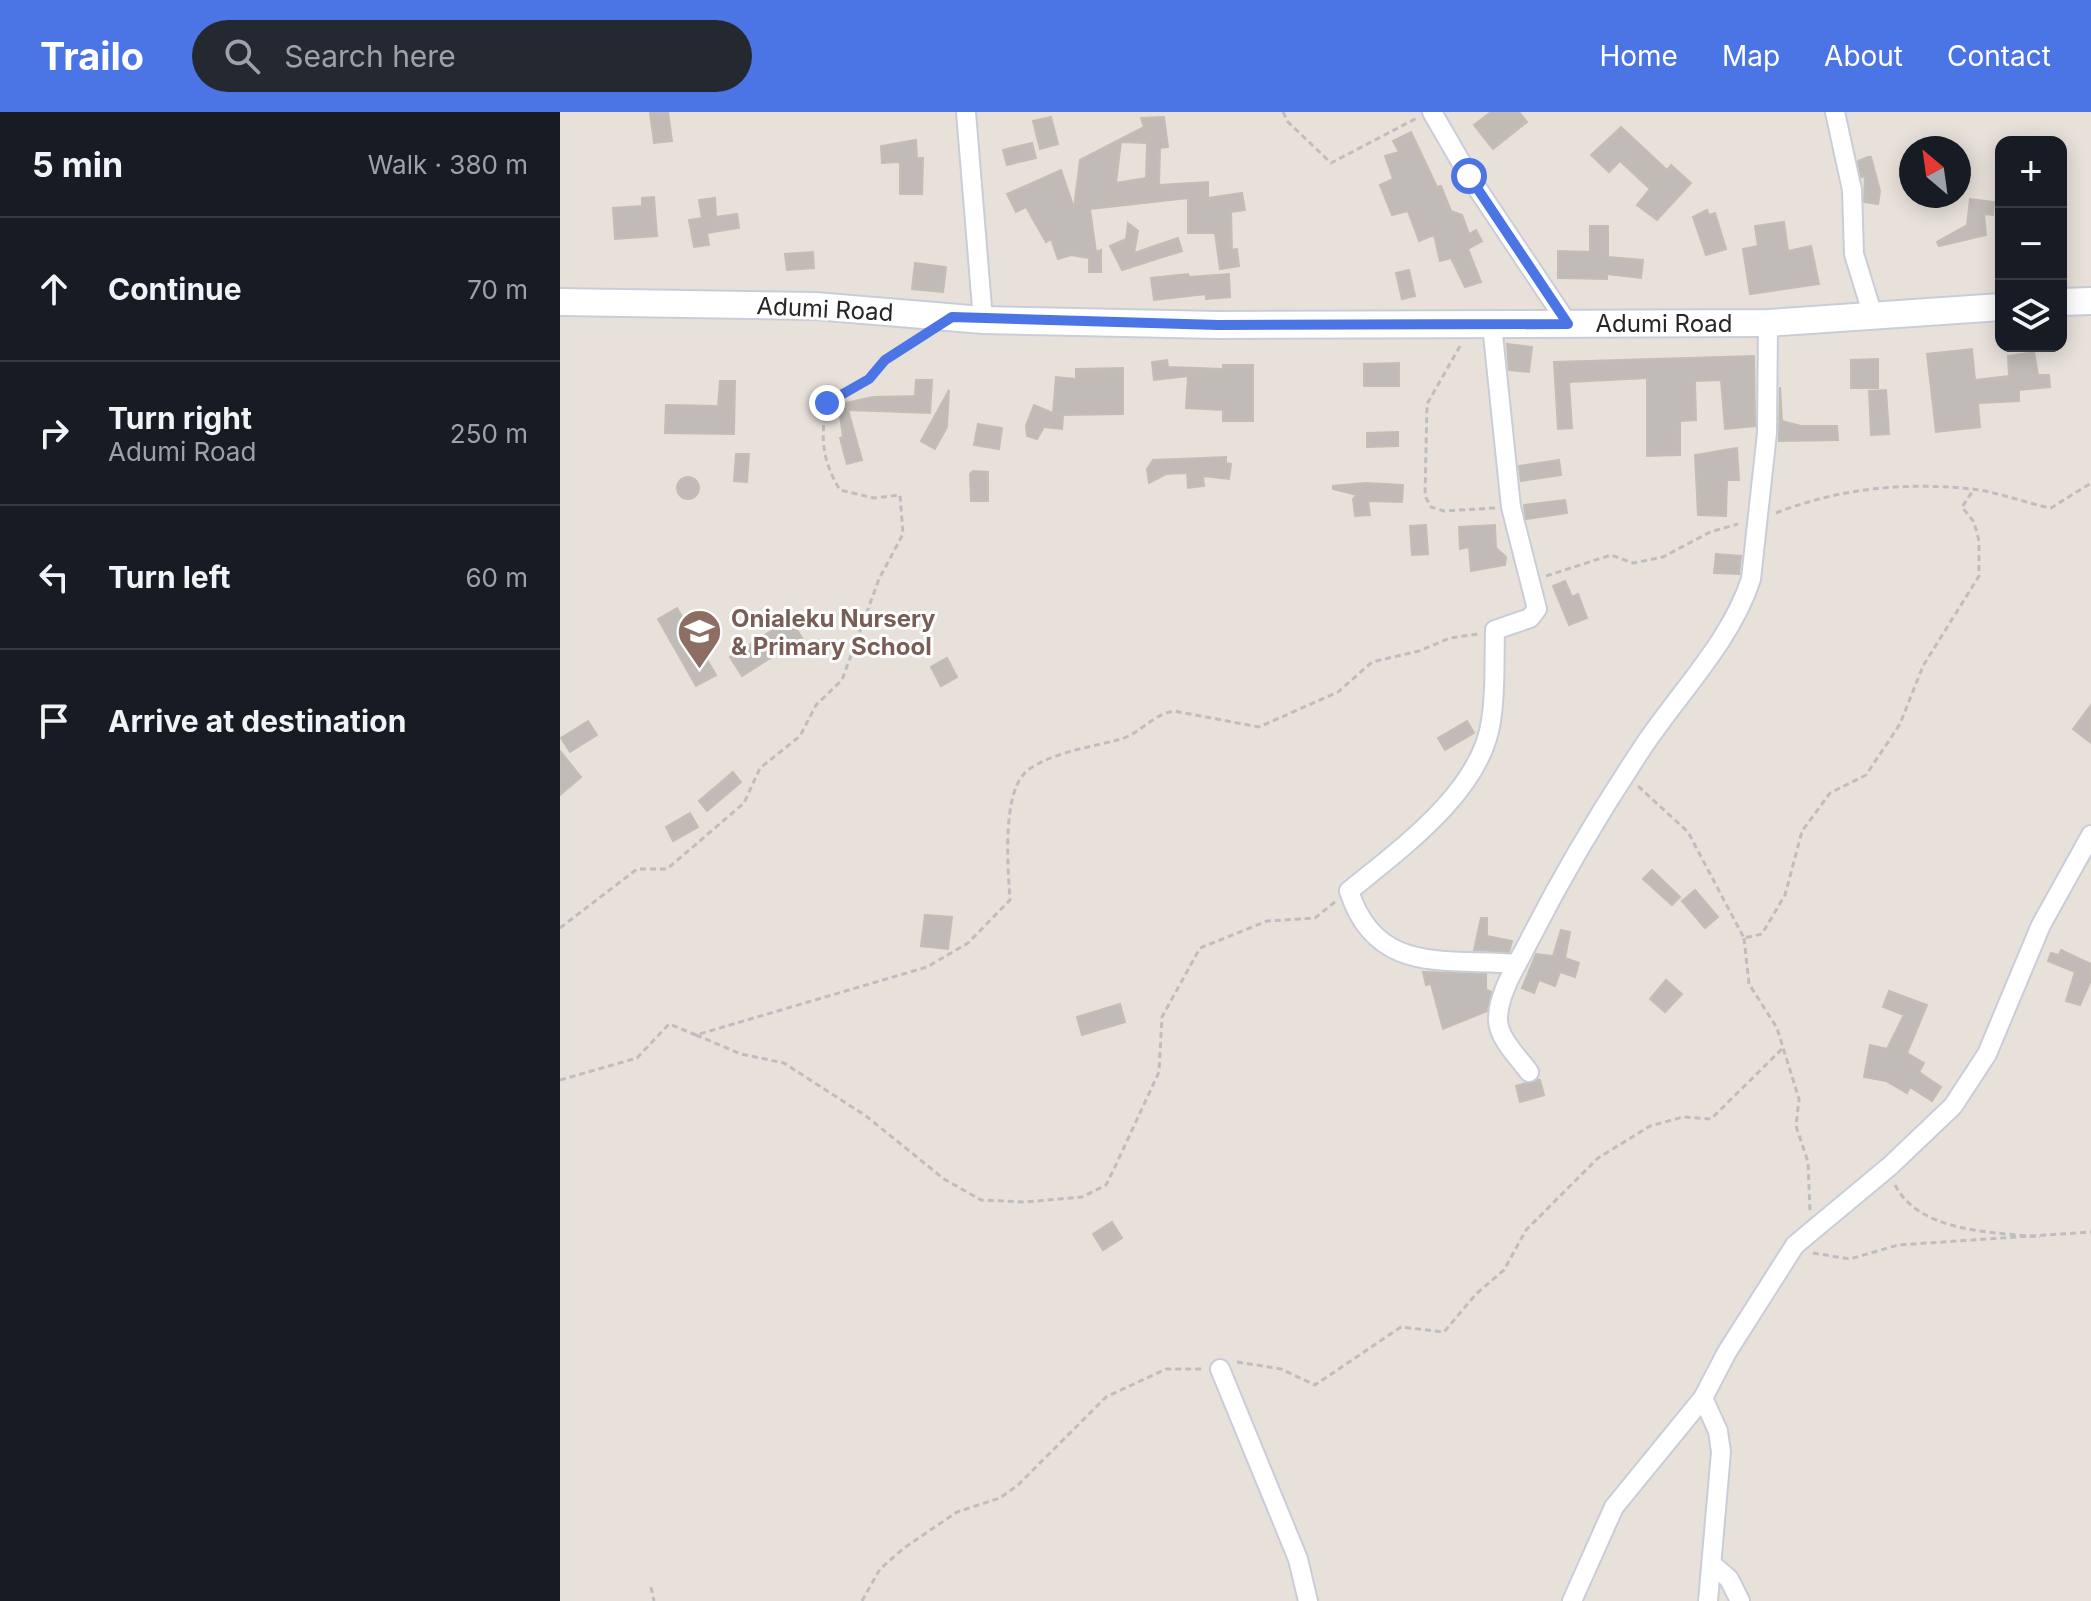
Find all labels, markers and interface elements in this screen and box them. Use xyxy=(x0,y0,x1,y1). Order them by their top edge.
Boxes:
search box xyxy=(192,20,752,92)
text: Trailo xyxy=(40,33,144,79)
icon: search xyxy=(220,34,264,78)
text: Search here xyxy=(284,38,456,74)
text: Home xyxy=(1599,39,1678,73)
text: Map xyxy=(1722,39,1780,73)
text: About xyxy=(1824,39,1903,73)
text: Contact xyxy=(1947,39,2051,73)
north arrow xyxy=(1899,136,1971,208)
map controls xyxy=(1995,136,2067,352)
button: + xyxy=(1995,136,2067,208)
text: 5 min xyxy=(32,144,123,185)
text: Walk · 380 m xyxy=(368,149,528,180)
route start xyxy=(1451,158,1487,194)
button: − xyxy=(1995,208,2067,280)
icon: ahead xyxy=(32,267,76,311)
text: Continue xyxy=(108,271,242,307)
text: 70 m xyxy=(467,274,528,305)
button: layers xyxy=(1995,280,2067,352)
street label: Adumi Road xyxy=(756,291,894,327)
street label: Adumi Road xyxy=(1596,309,1732,338)
route end xyxy=(809,385,845,421)
text: Turn right xyxy=(108,400,252,436)
icon: right xyxy=(32,411,76,455)
text: 250 m xyxy=(450,418,528,449)
text: Adumi Road xyxy=(108,436,256,467)
icon: left xyxy=(32,555,76,599)
text: Turn left xyxy=(108,559,230,595)
text: 60 m xyxy=(465,562,528,593)
place label: Onialeku Nursery & Primary School xyxy=(731,604,936,661)
school or university icon: Onialeku Nursery & Primary School xyxy=(676,608,724,671)
icon: arrive xyxy=(32,699,76,743)
text: Arrive at destination xyxy=(108,703,406,739)

